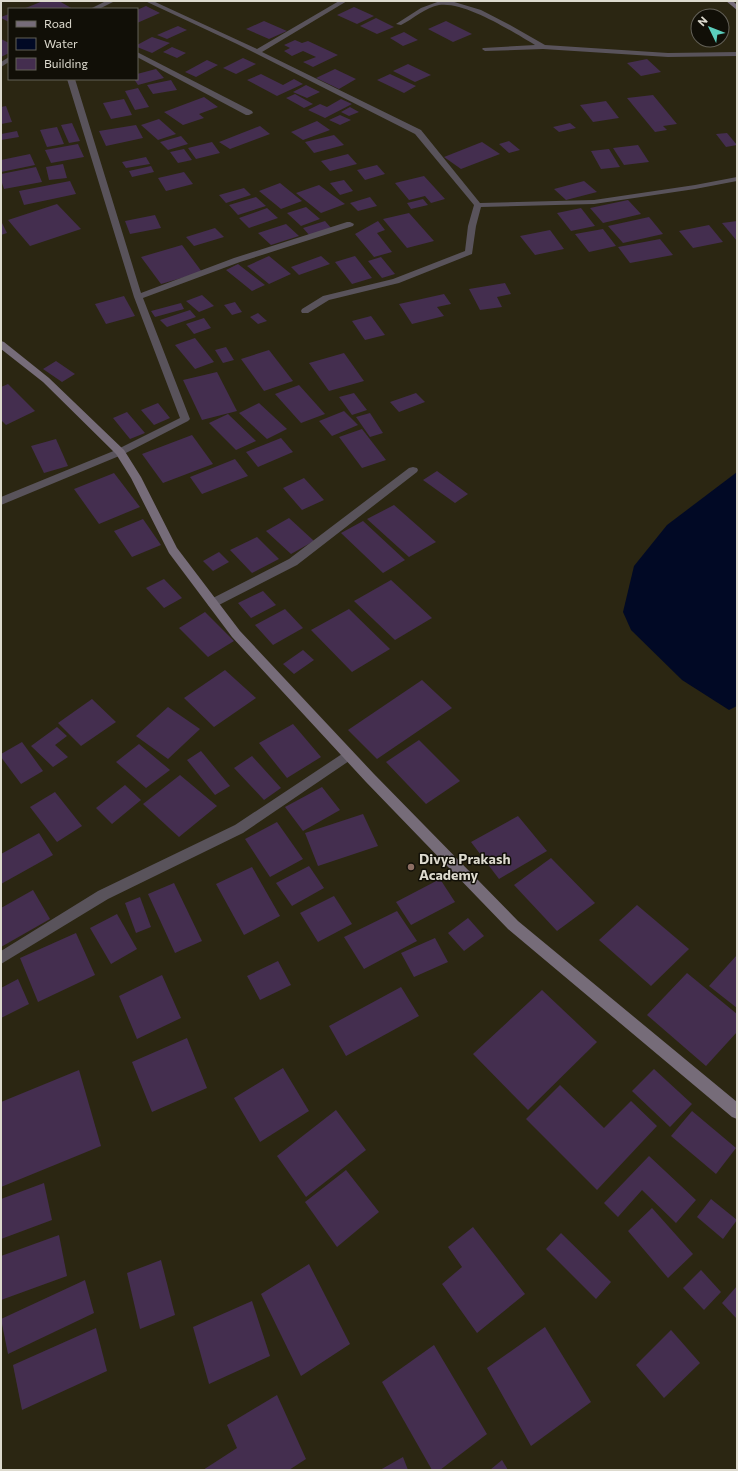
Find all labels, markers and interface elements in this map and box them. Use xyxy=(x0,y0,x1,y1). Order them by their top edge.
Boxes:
legend xyxy=(8,8,138,80)
north arrow xyxy=(690,8,730,48)
text: N xyxy=(695,13,710,28)
text: Road xyxy=(44,16,72,30)
text: Water xyxy=(44,36,78,50)
text: Building xyxy=(44,56,88,70)
place label: Divya Prakash Academy xyxy=(419,850,511,883)
marker: Divya Prakash Academy xyxy=(406,862,416,872)

